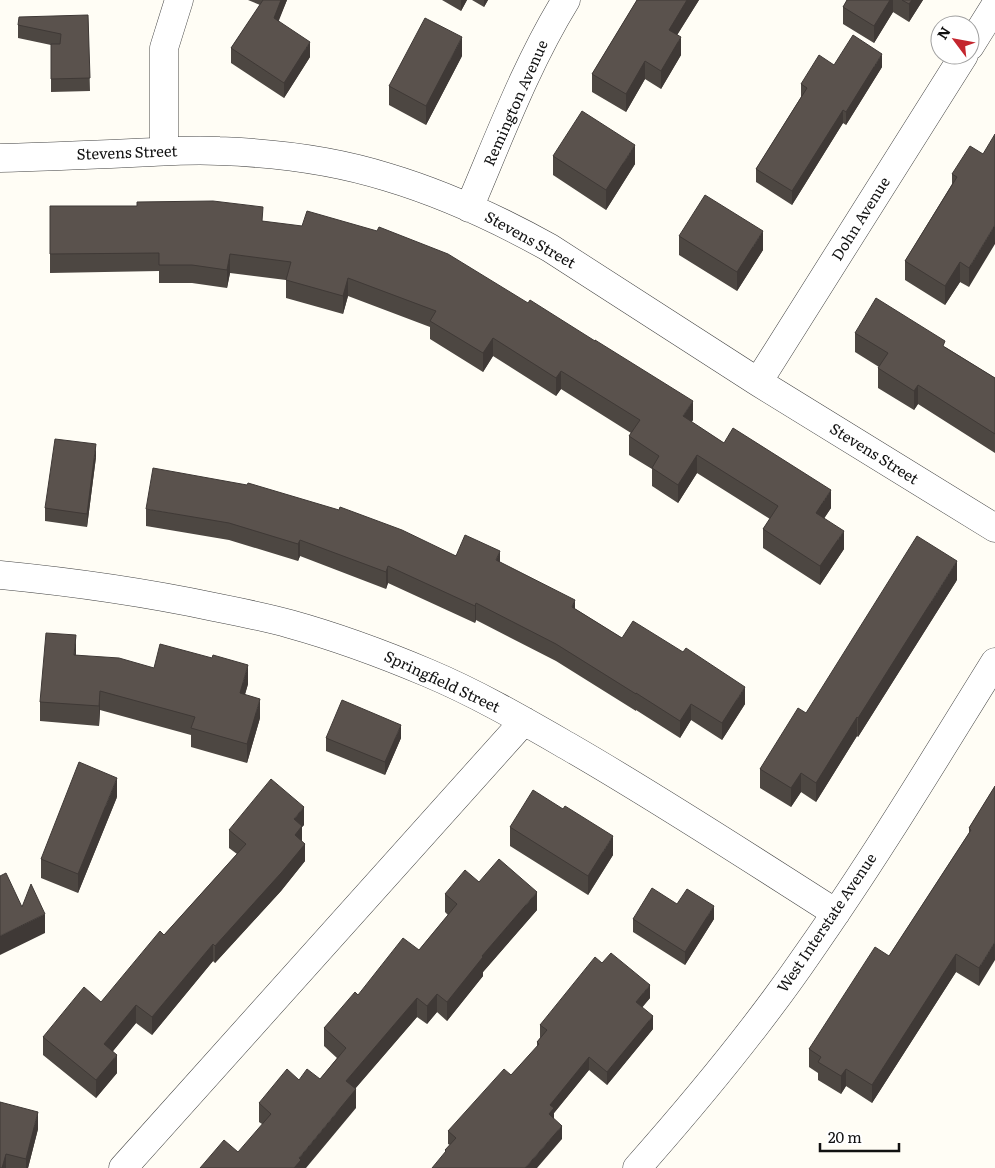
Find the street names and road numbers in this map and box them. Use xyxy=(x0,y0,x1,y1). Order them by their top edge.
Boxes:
street label: Remington Avenue xyxy=(476,35,553,169)
street label: Stevens Street xyxy=(76,138,178,165)
street label: Dohn Avenue xyxy=(825,171,895,265)
street label: Stevens Street xyxy=(481,204,580,273)
street label: Stevens Street xyxy=(826,416,924,489)
street label: Springfield Street xyxy=(381,644,504,718)
street label: West Interstate Avenue xyxy=(770,847,881,997)

